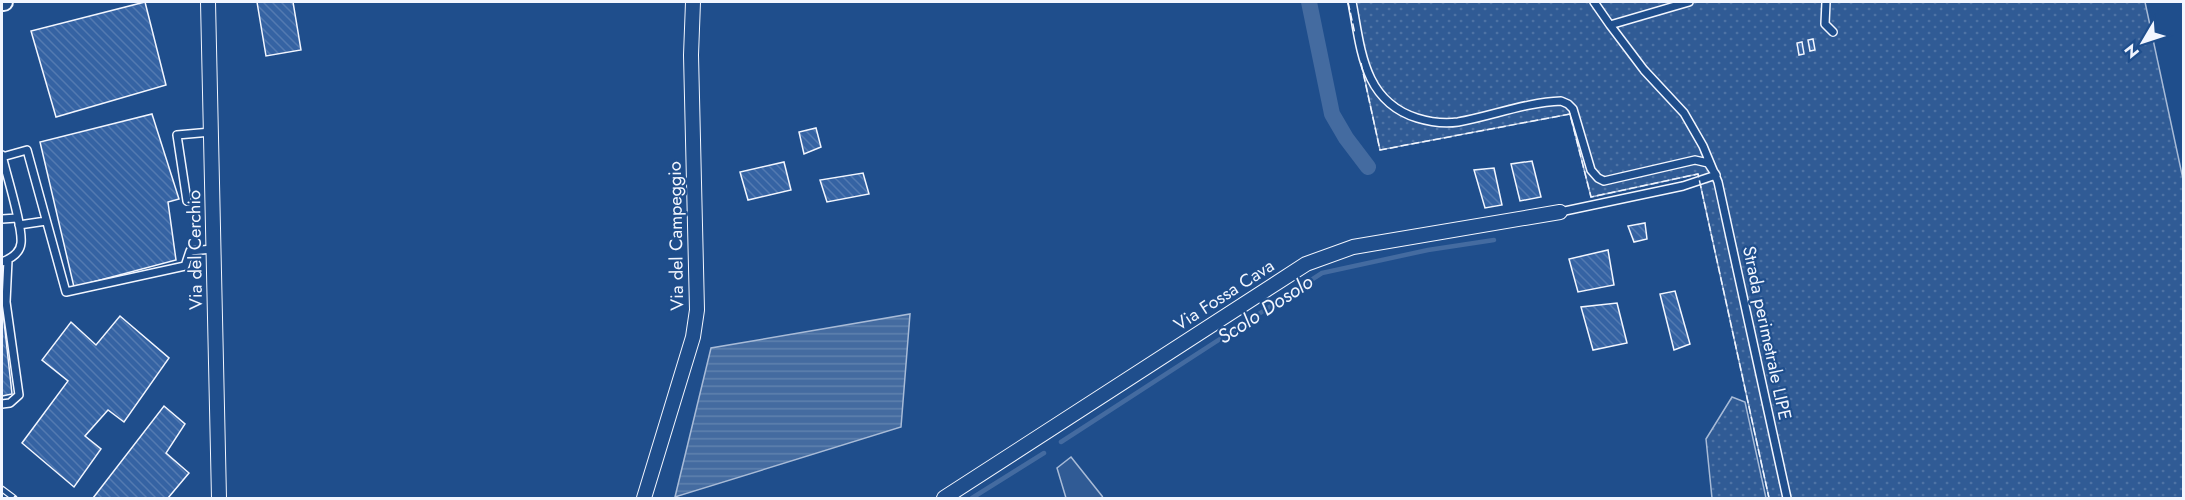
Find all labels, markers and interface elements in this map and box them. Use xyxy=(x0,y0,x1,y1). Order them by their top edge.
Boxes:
north arrow xyxy=(2113,12,2173,72)
text: N xyxy=(2119,39,2145,63)
street label: Via del Campeggio xyxy=(662,161,690,311)
street label: Via del Cerchio xyxy=(181,190,209,310)
street label: Strada perimetrale LIPE xyxy=(1736,244,1798,422)
street label: Via Fossa Cava xyxy=(1169,253,1279,337)
water label: Scolo Dosolo xyxy=(1212,267,1319,351)

